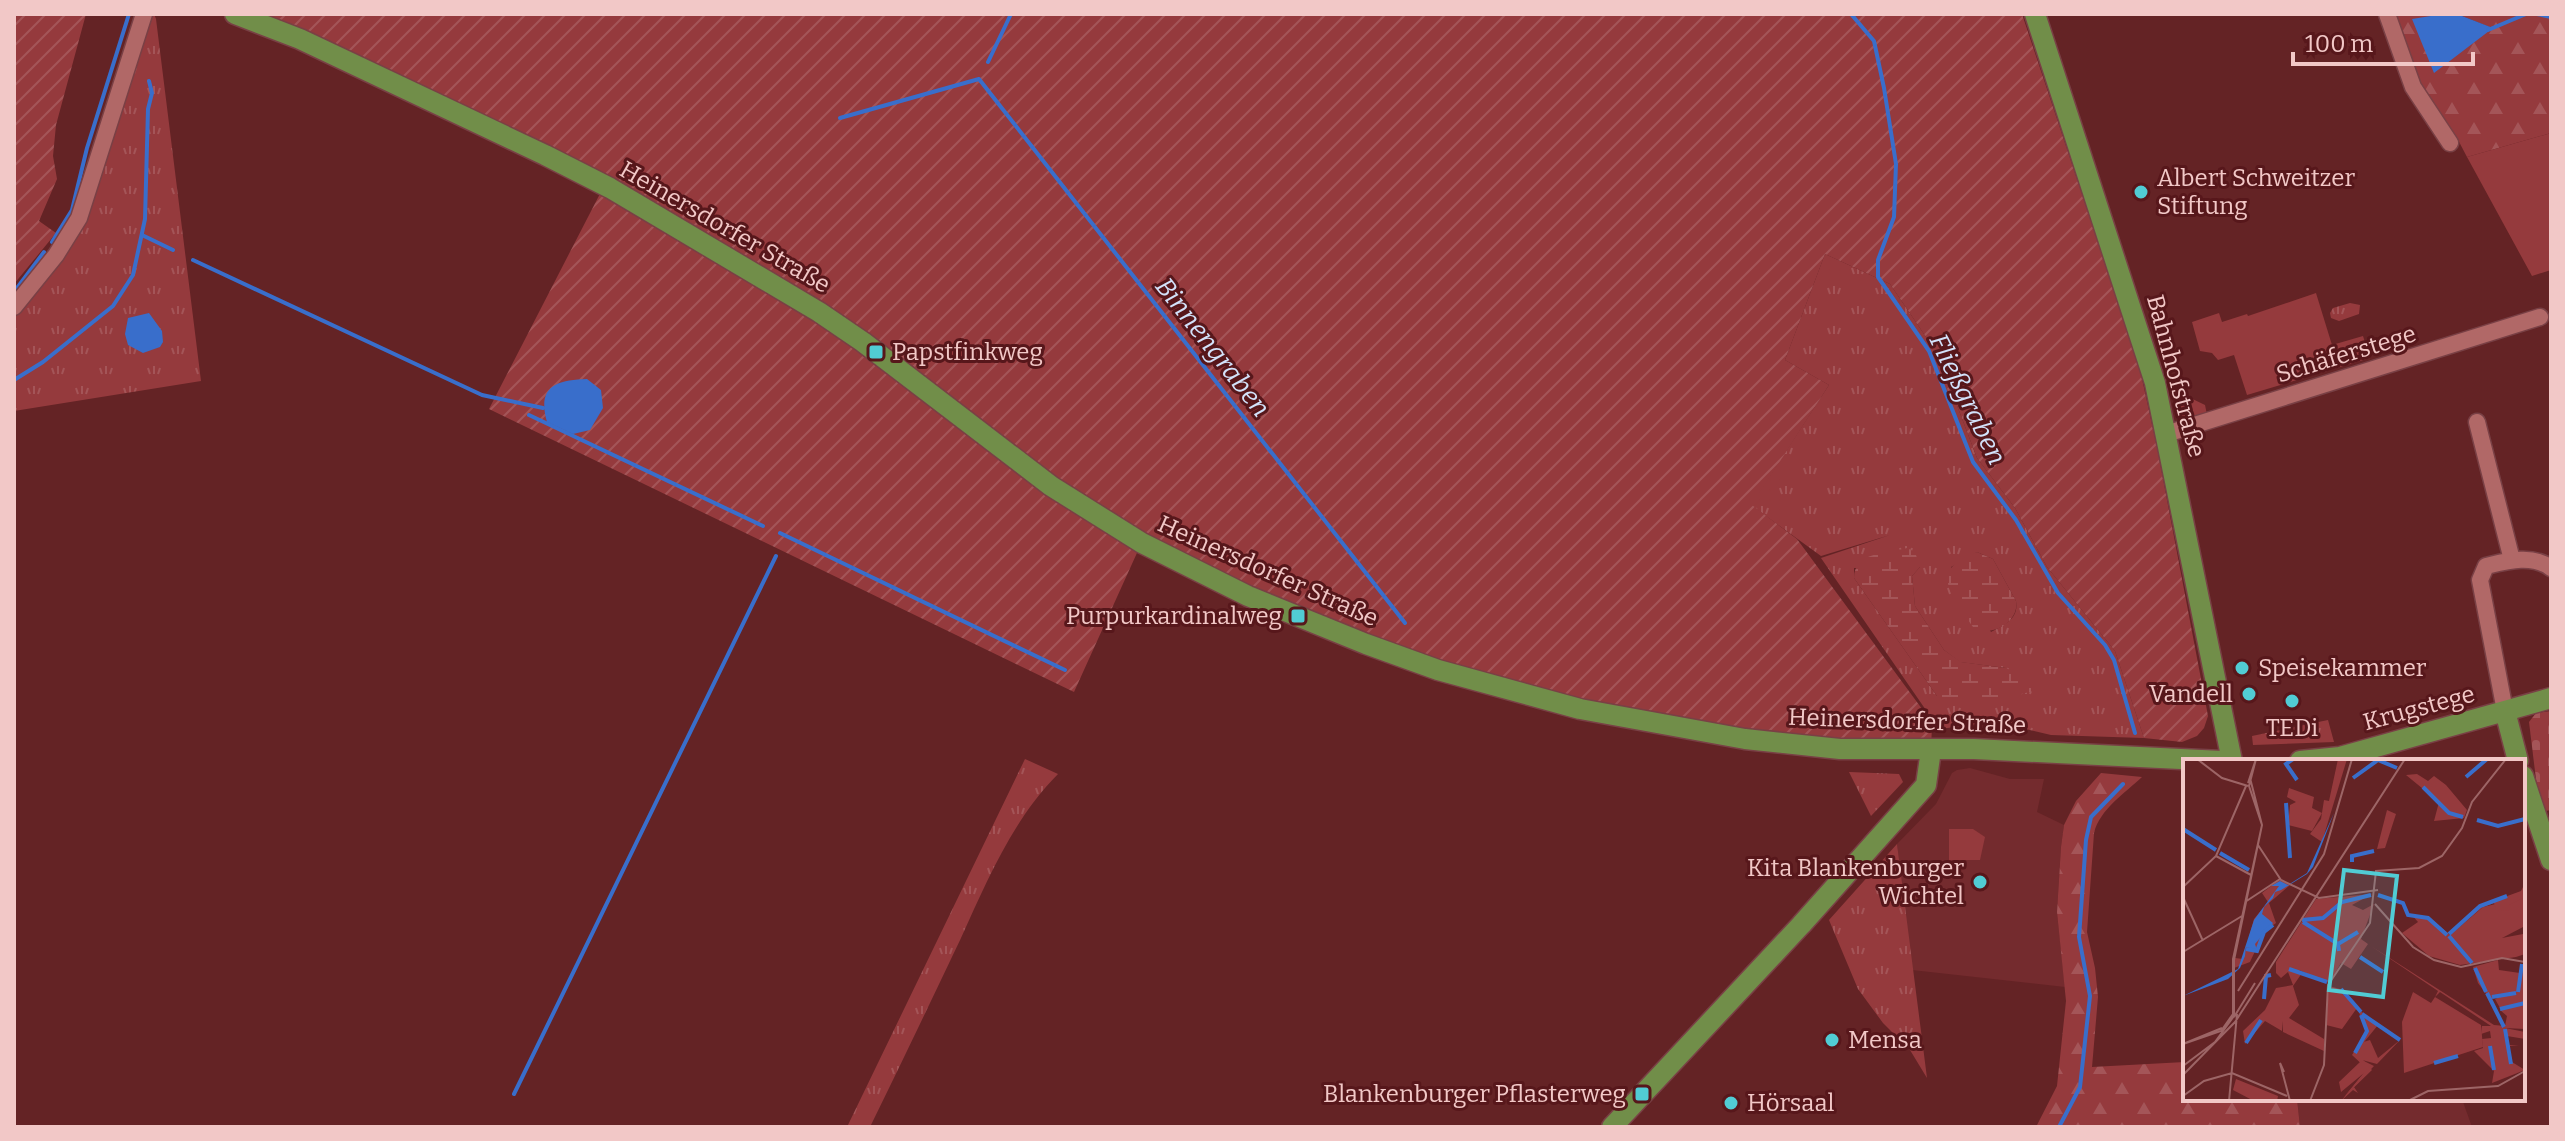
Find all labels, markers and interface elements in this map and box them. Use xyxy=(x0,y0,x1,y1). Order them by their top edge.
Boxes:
scale bar xyxy=(2293,16,2473,66)
text: 100 m xyxy=(2305,30,2373,58)
street label: Heinersdorfer Straße xyxy=(615,155,835,299)
place label: Albert Schweitzer Stiftung xyxy=(2157,164,2355,220)
marker: Albert Schweitzer Stiftung xyxy=(2132,183,2150,201)
water label: Binnengraben xyxy=(1149,272,1276,423)
street label: Bahnhofstraße xyxy=(2141,292,2211,460)
street label: Schäferstege xyxy=(2273,319,2419,389)
water label: Fließgraben xyxy=(1923,329,2013,470)
place label: Papstfinkweg xyxy=(892,338,1043,366)
marker: Papstfinkweg xyxy=(867,343,885,361)
street label: Heinersdorfer Straße xyxy=(1153,510,1383,632)
place label: Purpurkardinalweg xyxy=(1066,602,1282,630)
marker: Purpurkardinalweg xyxy=(1289,607,1307,625)
place label: Speisekammer xyxy=(2258,654,2427,682)
marker: Speisekammer xyxy=(2233,659,2251,677)
place label: Vandell xyxy=(2149,680,2233,708)
street label: Krugstege xyxy=(2360,680,2478,736)
marker: Vandell xyxy=(2240,685,2258,703)
marker: TEDi xyxy=(2283,692,2301,710)
street label: Heinersdorfer Straße xyxy=(1787,703,2027,739)
place label: TEDi xyxy=(2266,714,2318,742)
inset map xyxy=(2183,759,2525,1101)
place label: Kita Blankenburger Wichtel xyxy=(1747,854,1964,910)
marker: Kita Blankenburger Wichtel xyxy=(1971,873,1989,891)
place label: Mensa xyxy=(1848,1026,1922,1054)
marker: Mensa xyxy=(1823,1031,1841,1049)
place label: Blankenburger Pflasterweg xyxy=(1323,1080,1626,1108)
marker: Blankenburger Pflasterweg xyxy=(1633,1085,1651,1103)
place label: Hörsaal xyxy=(1747,1089,1835,1117)
marker: Hörsaal xyxy=(1722,1094,1740,1112)

